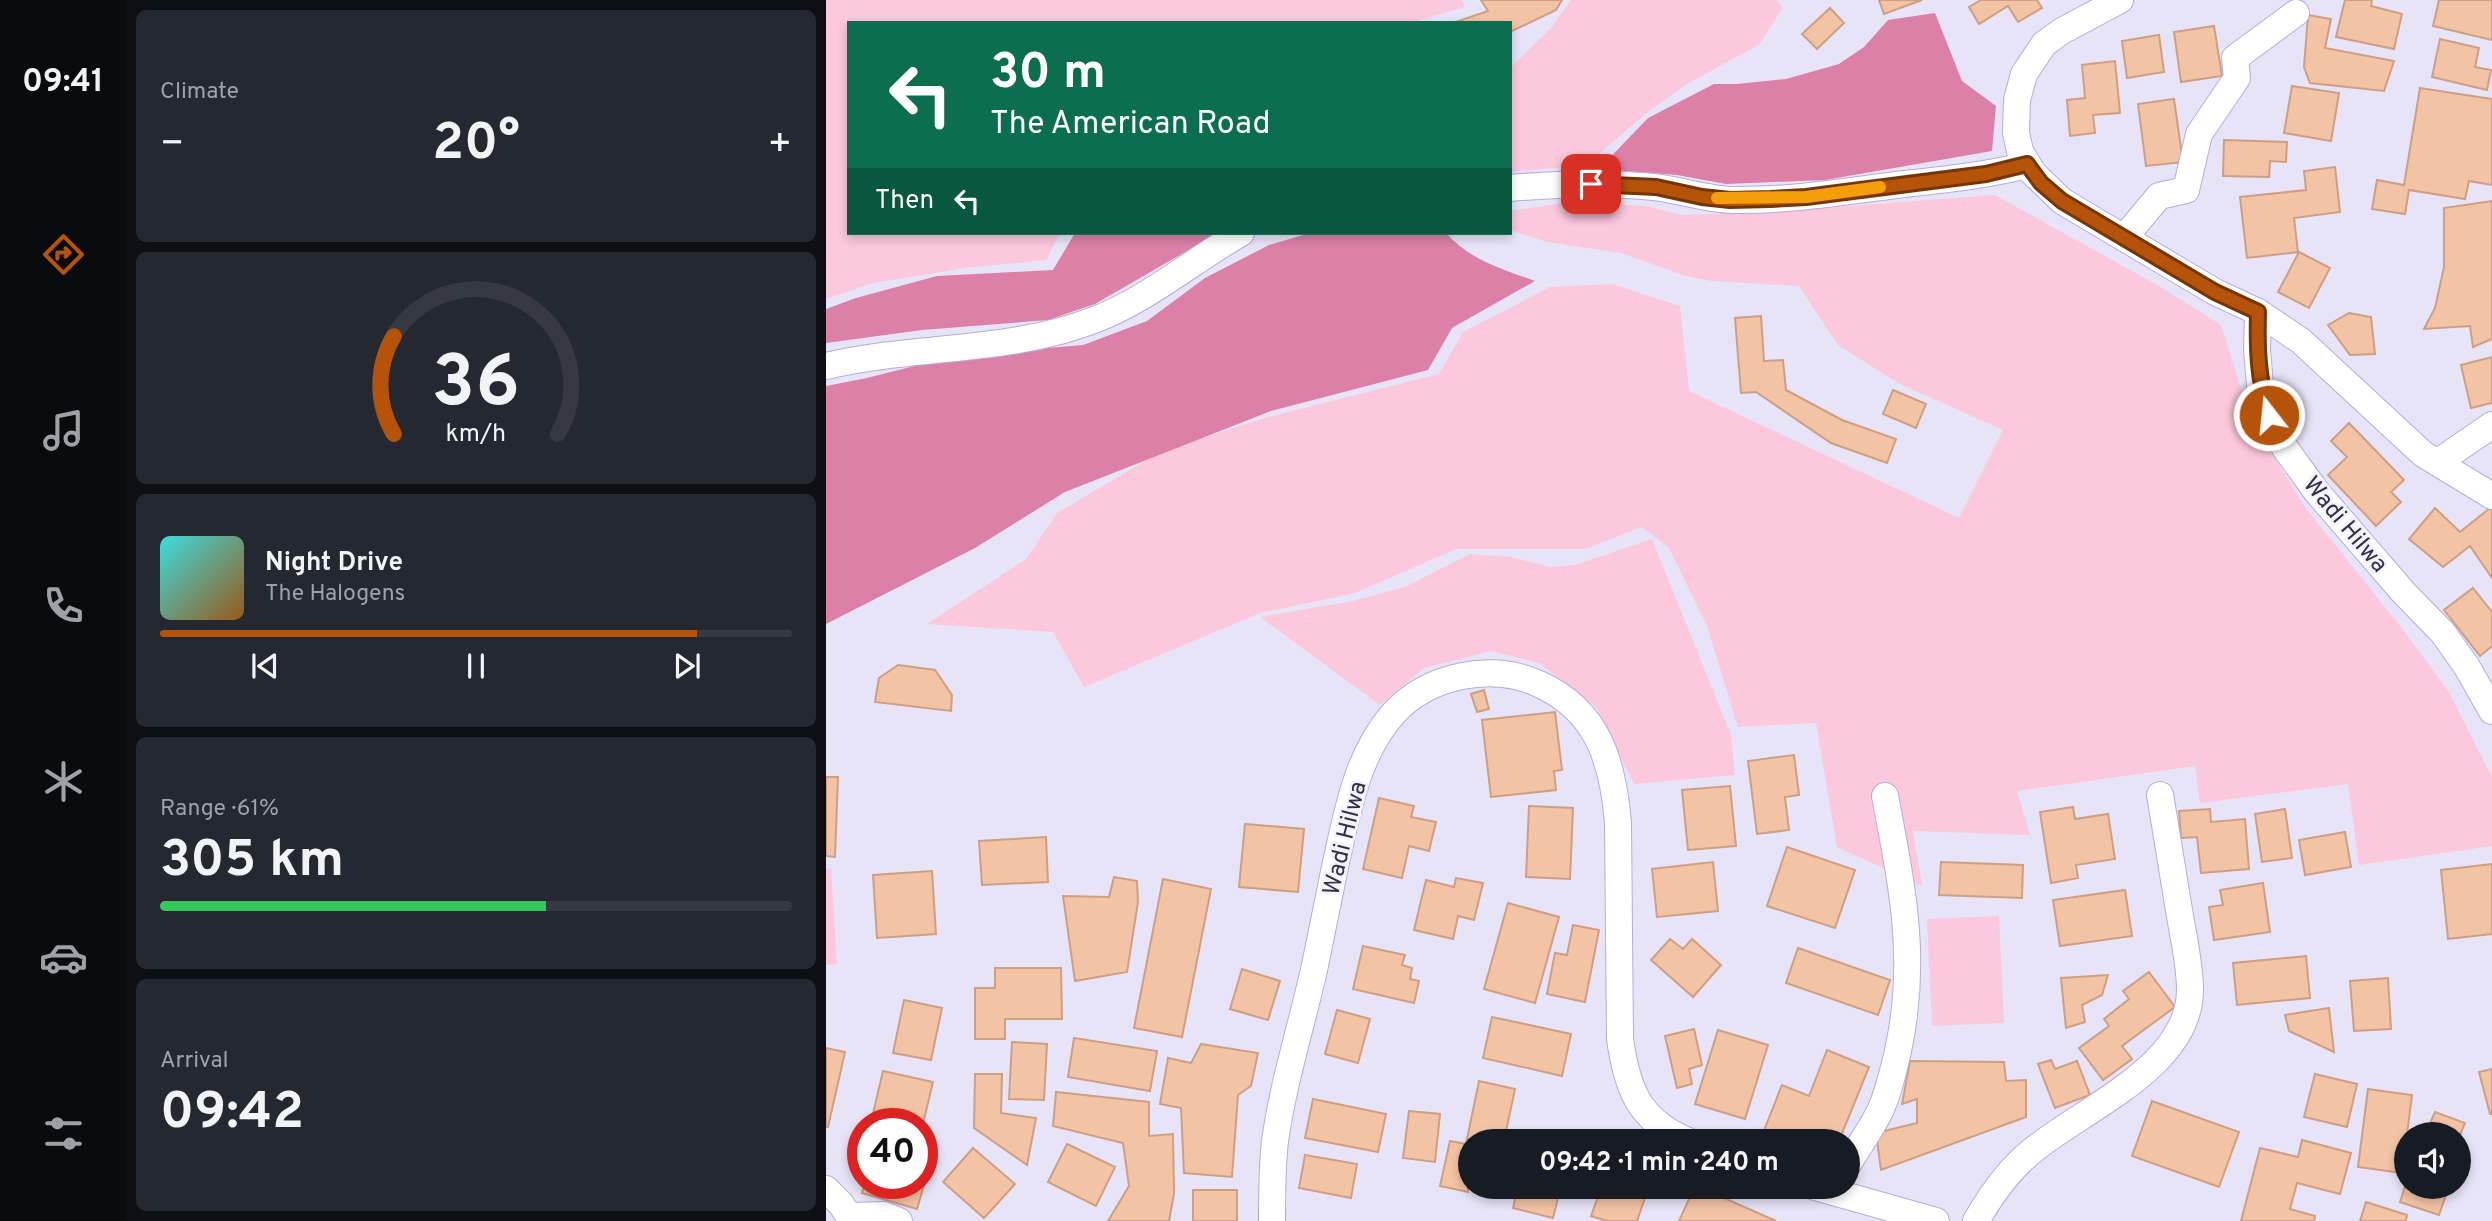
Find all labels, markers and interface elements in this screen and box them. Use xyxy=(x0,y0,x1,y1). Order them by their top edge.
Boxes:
text: 30 m xyxy=(990,44,1106,106)
icon: left xyxy=(875,49,966,140)
text: 09:41 xyxy=(22,63,104,103)
text: Climate xyxy=(160,78,239,107)
text: The American Road xyxy=(990,105,1270,145)
text: 20° xyxy=(432,112,520,178)
text: − xyxy=(160,121,185,170)
text: + xyxy=(767,121,792,170)
pin xyxy=(1561,154,1621,214)
icon: arrive xyxy=(1572,165,1610,203)
icon: left xyxy=(948,182,986,220)
text: Then xyxy=(875,185,934,218)
icon: directions xyxy=(39,230,88,279)
text: 36 xyxy=(432,341,520,433)
position arrow xyxy=(2232,378,2306,452)
icon: music xyxy=(39,406,88,455)
text: km/h xyxy=(446,419,506,451)
street label: Wadi Hilwa xyxy=(2296,471,2393,580)
text: Night Drive xyxy=(265,547,403,580)
text: The Halogens xyxy=(265,580,405,609)
icon: phone xyxy=(39,581,88,630)
icon: previous xyxy=(246,647,284,685)
icon: pause xyxy=(457,647,495,685)
icon: next xyxy=(668,647,706,685)
icon: climate xyxy=(39,757,88,806)
street label: Wadi Hilwa xyxy=(1317,778,1375,899)
text: Range · 61% xyxy=(160,795,279,824)
text: 305 km xyxy=(160,829,344,895)
icon: car xyxy=(39,933,88,982)
text: Arrival xyxy=(160,1047,229,1076)
text: 09:42 xyxy=(160,1081,304,1147)
speed limit sign: 40 xyxy=(847,1108,938,1199)
icon: filters xyxy=(39,1109,88,1158)
map controls xyxy=(2394,1122,2471,1199)
button: sound xyxy=(2394,1122,2471,1199)
text: 09:42 · 1 min · 240 m xyxy=(1539,1147,1779,1180)

